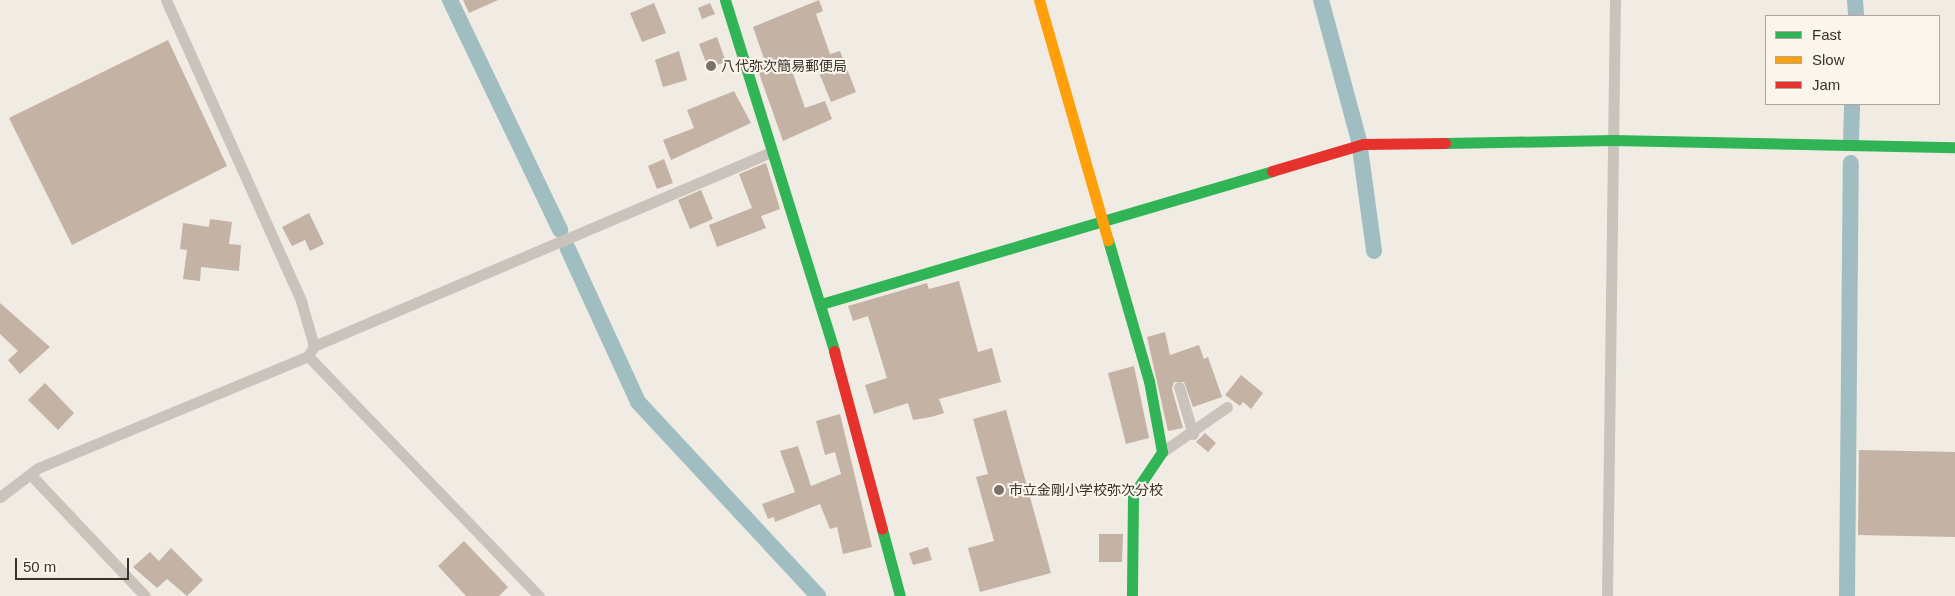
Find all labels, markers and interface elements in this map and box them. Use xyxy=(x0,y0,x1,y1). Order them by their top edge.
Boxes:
legend xyxy=(1765,15,1940,105)
text: Fast xyxy=(1812,26,1841,43)
text: Slow xyxy=(1812,51,1845,68)
place label: 八代弥次簡易郵便局 xyxy=(721,58,847,74)
marker: 八代弥次簡易郵便局 xyxy=(705,60,717,72)
text: Jam xyxy=(1812,76,1840,93)
place label: 市立金剛小学校弥次分校 xyxy=(1009,482,1163,498)
marker: 市立金剛小学校弥次分校 xyxy=(993,484,1005,496)
scale bar xyxy=(18,548,131,580)
text: 50 m xyxy=(23,558,56,575)

